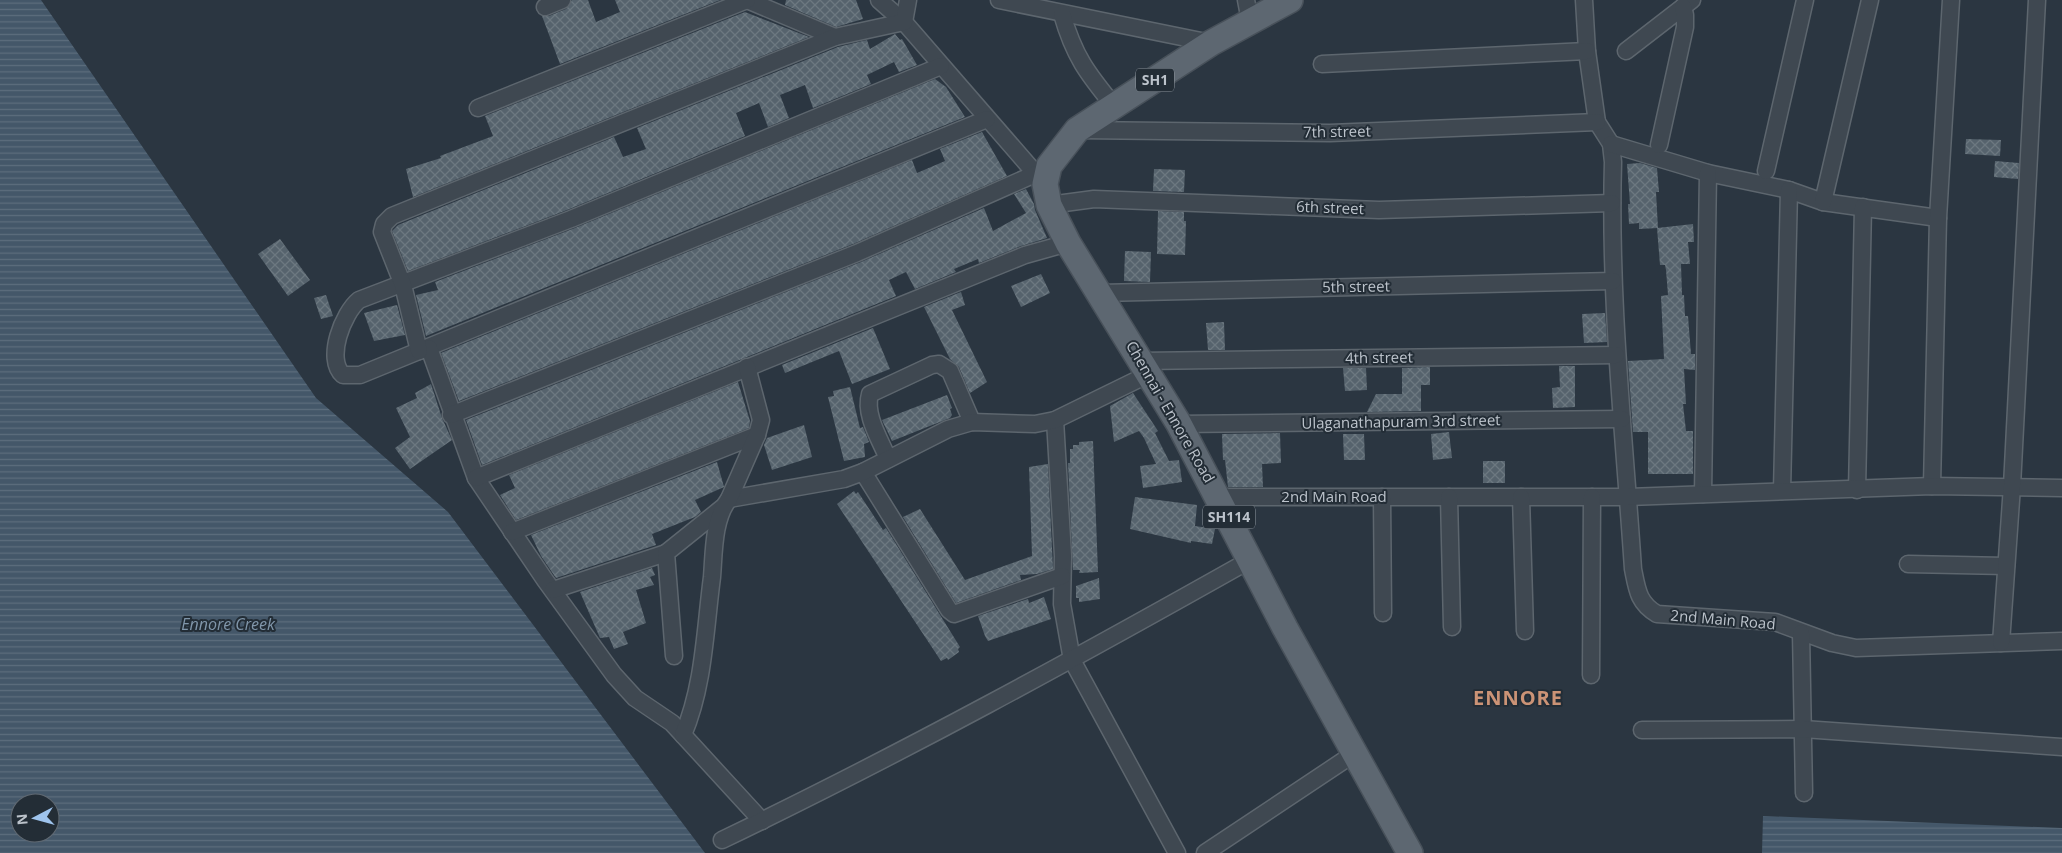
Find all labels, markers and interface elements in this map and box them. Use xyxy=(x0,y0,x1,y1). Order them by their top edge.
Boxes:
road number: SH1 xyxy=(1136,68,1174,92)
street label: 7th street xyxy=(1303,120,1371,142)
street label: 6th street xyxy=(1296,196,1364,218)
street label: 5th street xyxy=(1322,275,1390,297)
street label: Chennai - Ennore Road xyxy=(1122,337,1220,486)
street label: 4th street xyxy=(1345,346,1413,368)
street label: Ulaganathapuram 3rd street xyxy=(1301,409,1501,433)
street label: 2nd Main Road xyxy=(1281,486,1387,506)
road number: SH114 xyxy=(1203,506,1255,528)
street label: 2nd Main Road xyxy=(1670,604,1776,634)
water label: Ennore Creek xyxy=(181,613,276,635)
district label: ENNORE xyxy=(1473,684,1563,711)
north arrow xyxy=(10,793,60,843)
text: N xyxy=(12,813,32,826)

